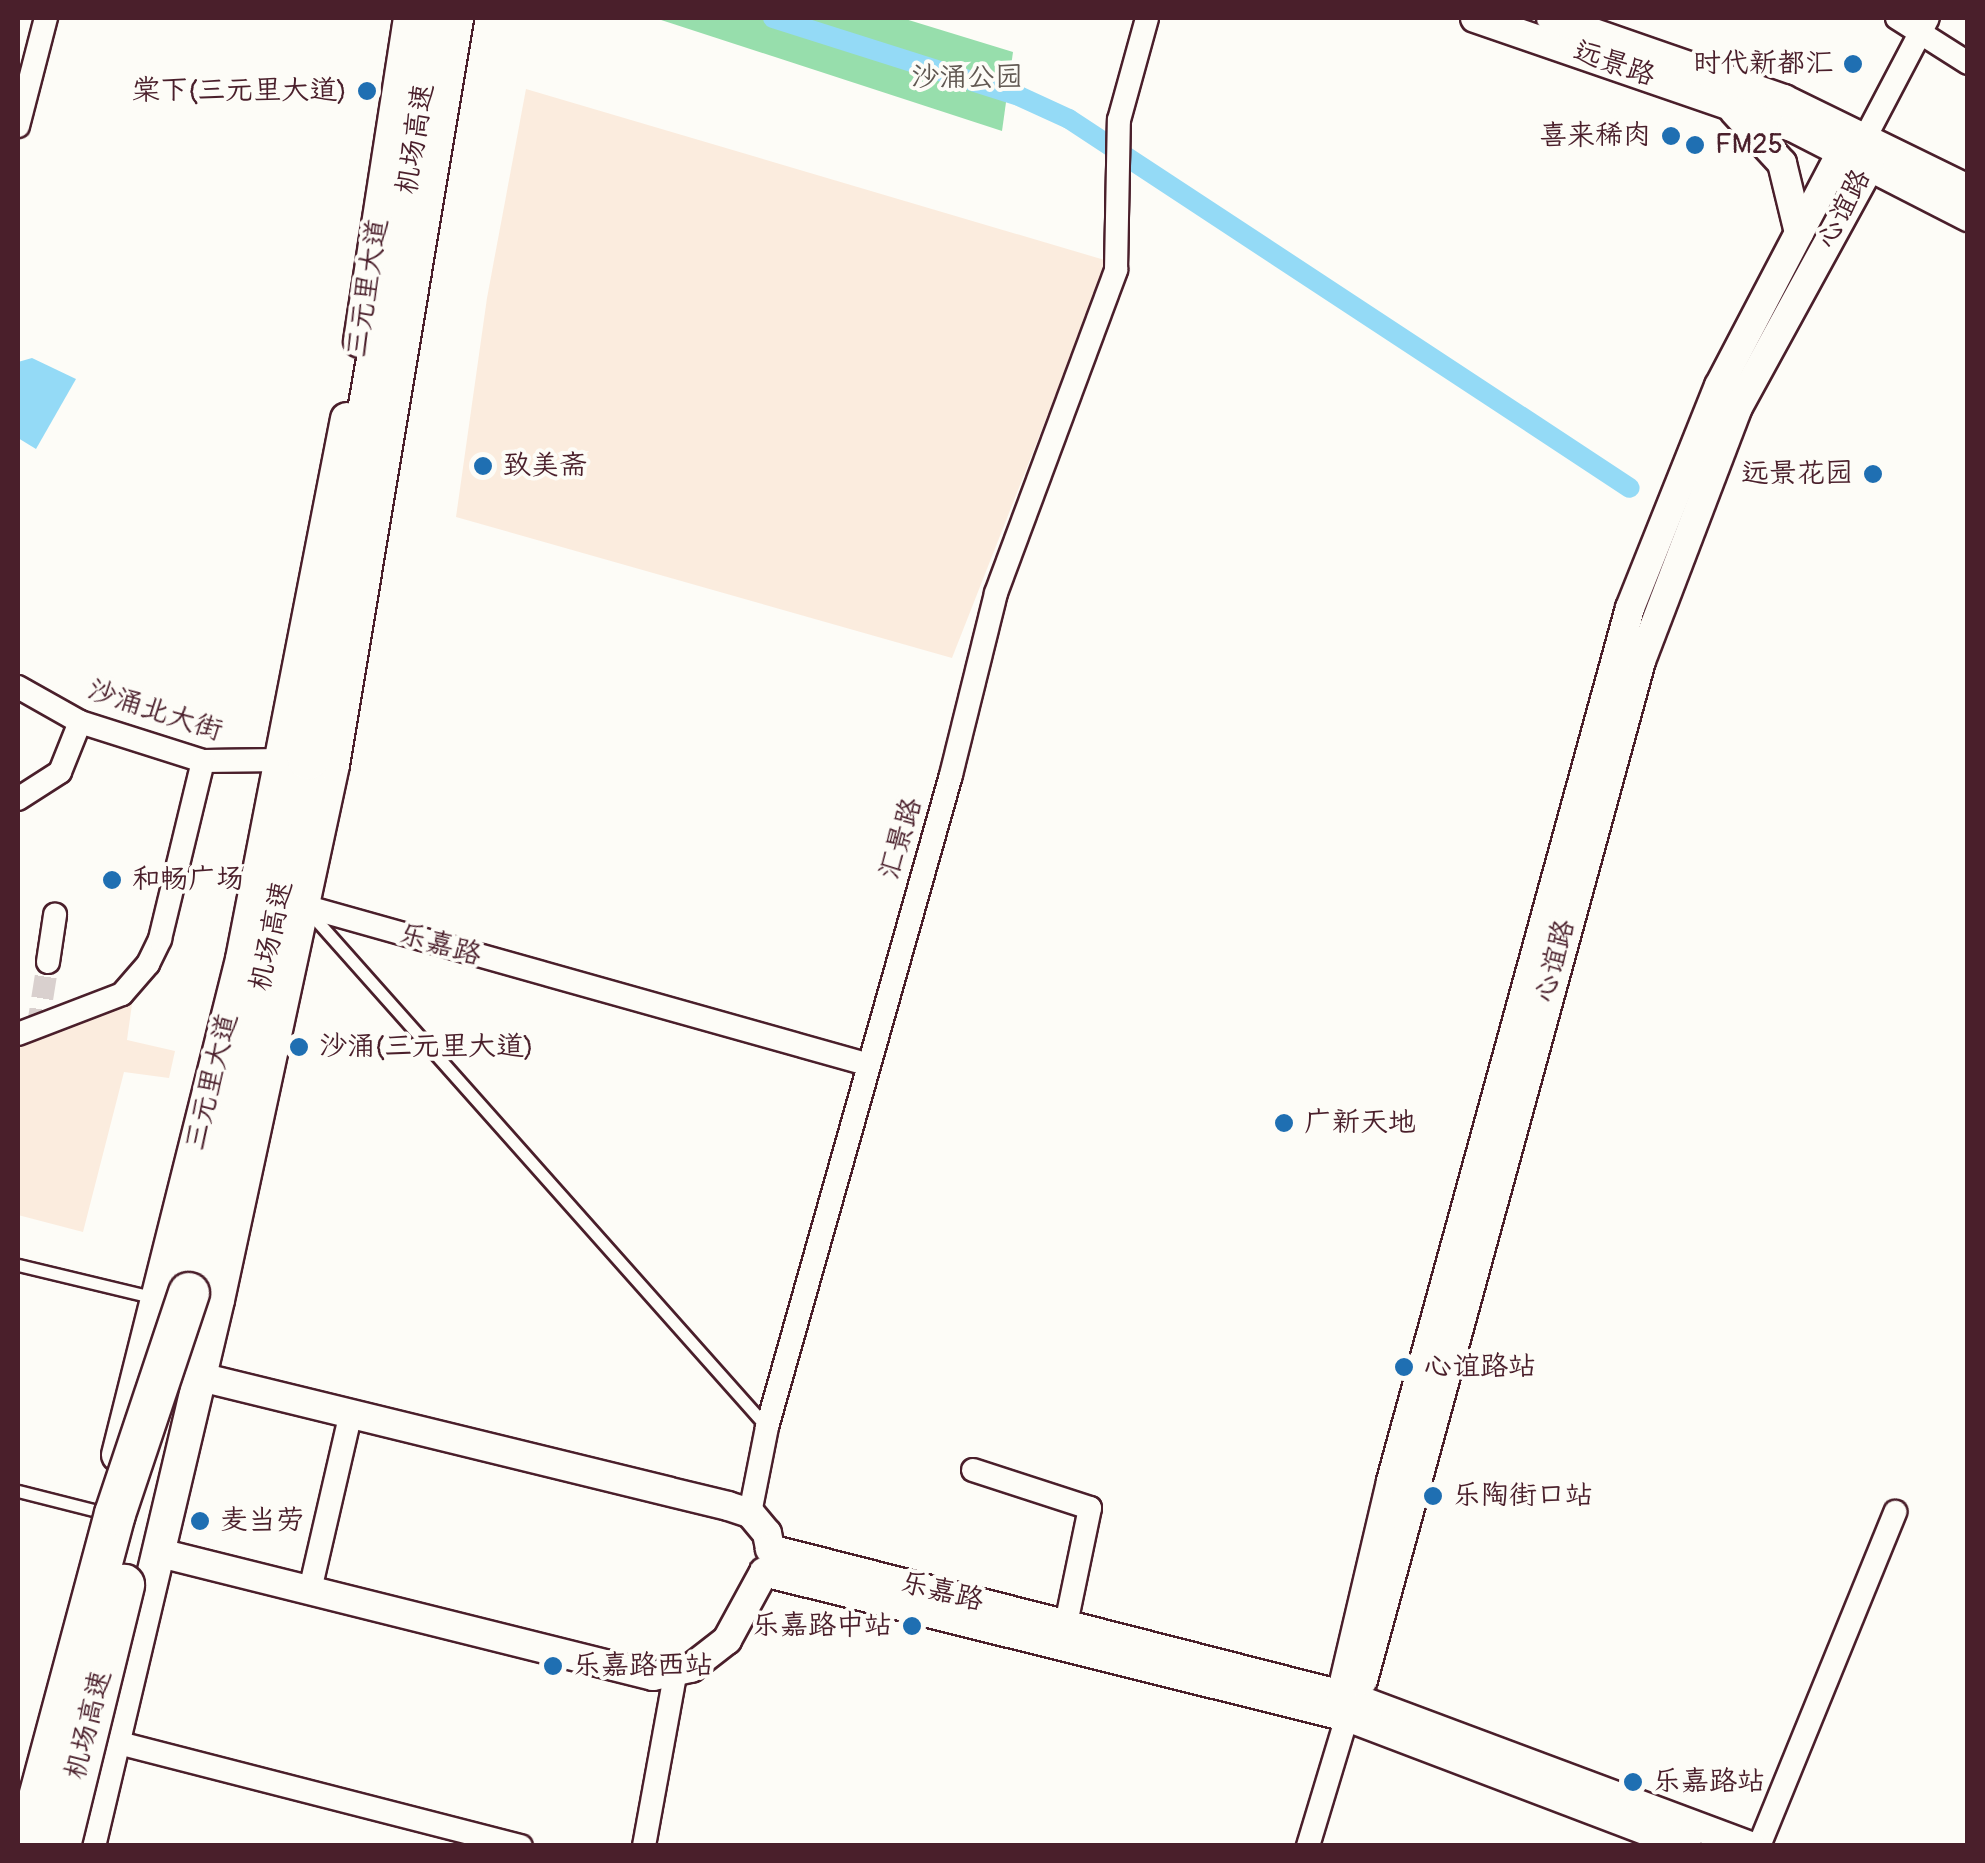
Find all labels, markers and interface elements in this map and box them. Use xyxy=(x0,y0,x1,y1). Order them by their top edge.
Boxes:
street label: 远景路 xyxy=(1569,34,1659,94)
place label: 时代新都汇 xyxy=(1693,47,1833,81)
marker: 时代新都汇 xyxy=(1842,53,1864,75)
park label: 沙涌公园 xyxy=(911,61,1023,95)
place label: 棠下(三元里大道) xyxy=(132,74,347,108)
marker: 棠下(三元里大道) xyxy=(356,80,378,102)
street label: 机场高速 xyxy=(391,81,441,197)
place label: 喜来稀肉 xyxy=(1539,119,1651,153)
marker: 喜来稀肉 xyxy=(1660,125,1682,147)
place label: FM25 xyxy=(1715,128,1783,162)
marker: FM25 xyxy=(1684,134,1706,156)
street label: 心谊路 xyxy=(1810,164,1878,254)
street label: 三元里大道 xyxy=(340,216,396,360)
place label: 致美斋 xyxy=(503,449,587,483)
marker: 致美斋 xyxy=(472,455,494,477)
place label: 远景花园 xyxy=(1741,457,1853,491)
marker: 远景花园 xyxy=(1862,463,1884,485)
street label: 沙涌北大街 xyxy=(83,673,227,749)
street label: 汇景路 xyxy=(873,794,929,884)
place label: 和畅广场 xyxy=(132,863,244,897)
marker: 和畅广场 xyxy=(101,869,123,891)
street label: 机场高速 xyxy=(244,878,300,994)
street label: 心谊路 xyxy=(1528,916,1582,1006)
street label: 乐嘉路 xyxy=(395,917,485,973)
street label: 三元里大道 xyxy=(179,1010,245,1154)
place label: 沙涌(三元里大道) xyxy=(319,1030,534,1064)
marker: 沙涌(三元里大道) xyxy=(288,1036,310,1058)
place label: 广新天地 xyxy=(1304,1106,1416,1140)
marker: 广新天地 xyxy=(1273,1112,1295,1134)
place label: 心谊路站 xyxy=(1424,1350,1536,1384)
marker: 心谊路站 xyxy=(1393,1356,1415,1378)
place label: 乐陶街口站 xyxy=(1453,1479,1593,1513)
marker: 乐陶街口站 xyxy=(1422,1485,1444,1507)
place label: 麦当劳 xyxy=(220,1504,304,1538)
marker: 麦当劳 xyxy=(189,1510,211,1532)
street label: 乐嘉路 xyxy=(897,1566,987,1618)
place label: 乐嘉路中站 xyxy=(752,1609,892,1643)
marker: 乐嘉路中站 xyxy=(901,1615,923,1637)
place label: 乐嘉路西站 xyxy=(573,1649,713,1683)
marker: 乐嘉路西站 xyxy=(542,1655,564,1677)
street label: 机场高速 xyxy=(59,1667,119,1783)
place label: 乐嘉路站 xyxy=(1653,1765,1765,1799)
marker: 乐嘉路站 xyxy=(1622,1771,1644,1793)

